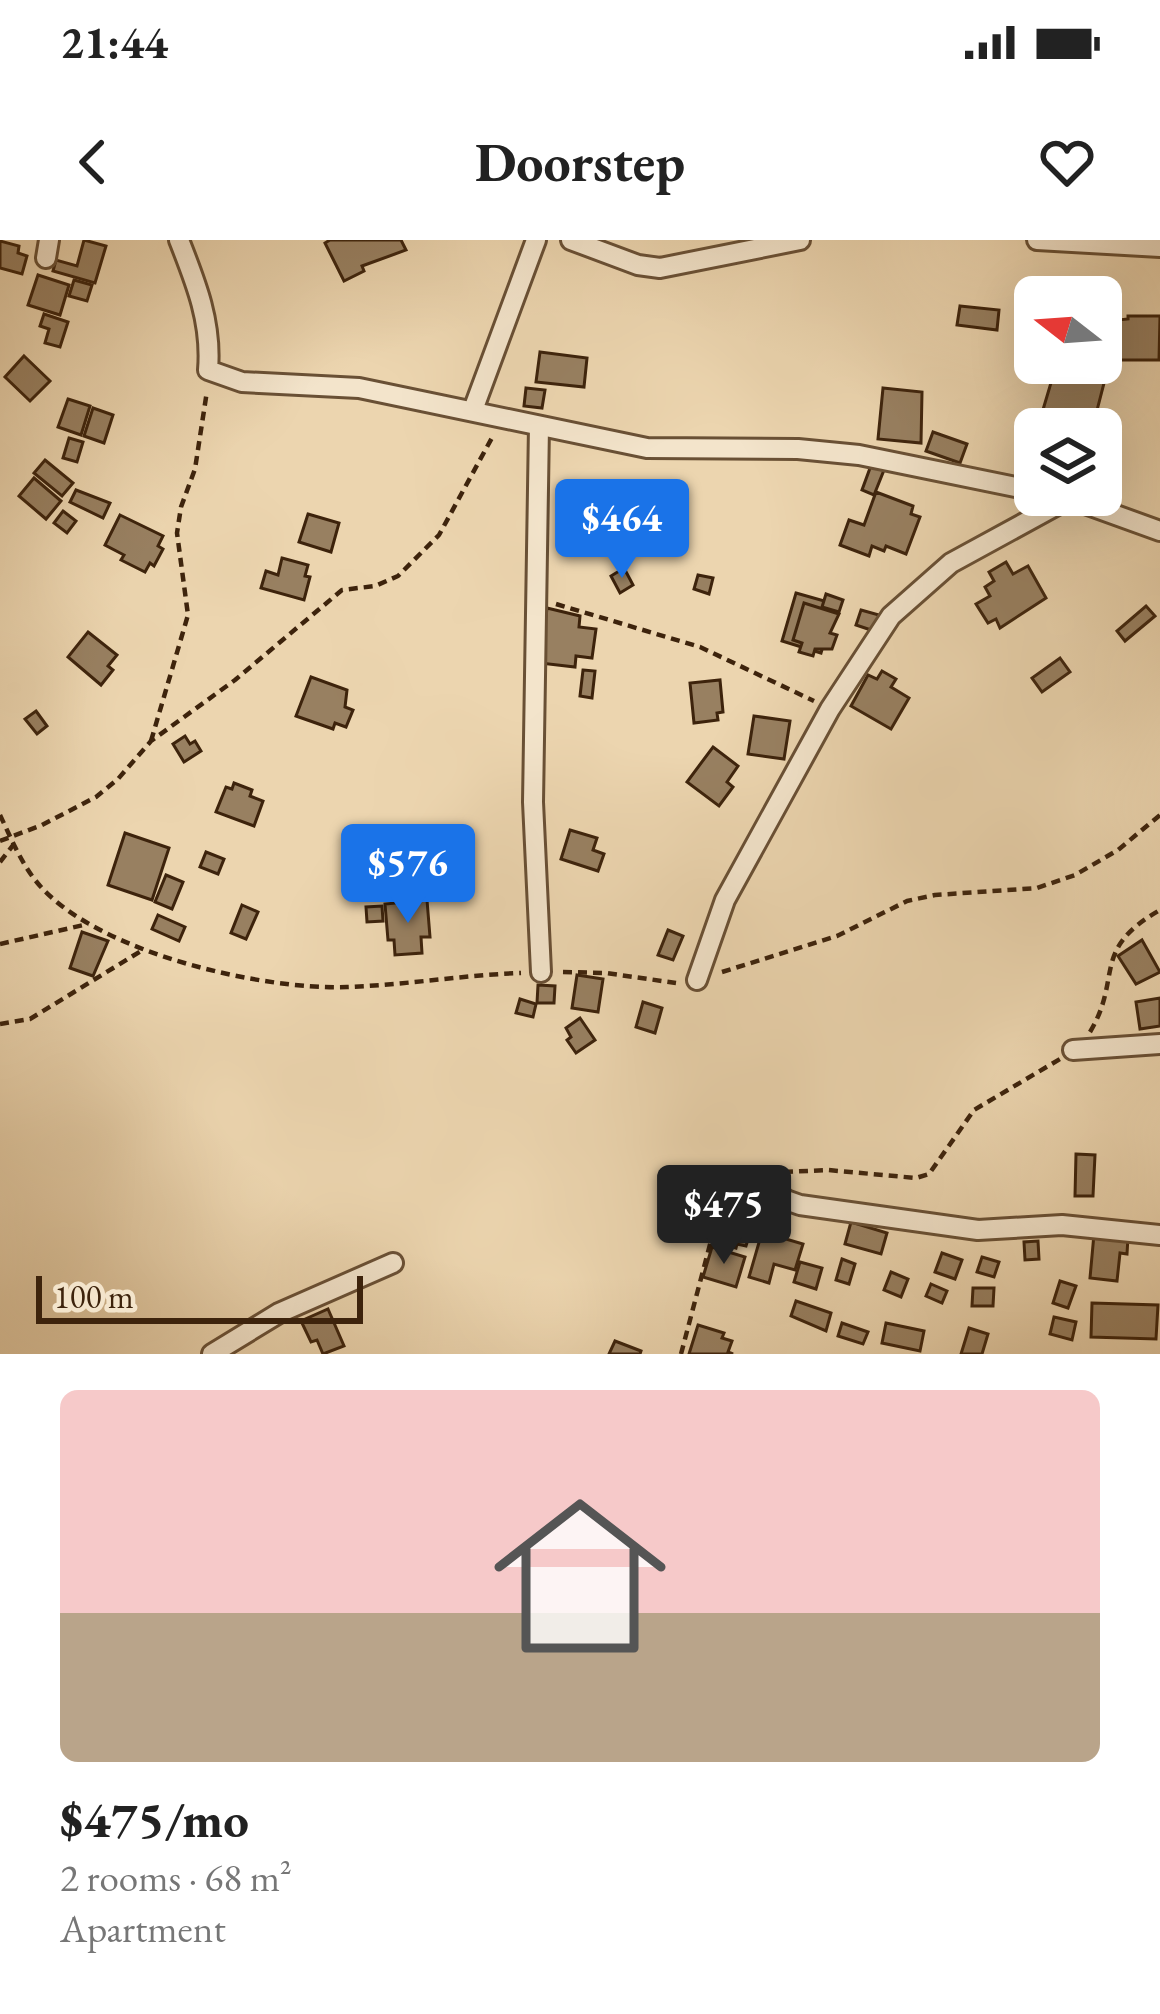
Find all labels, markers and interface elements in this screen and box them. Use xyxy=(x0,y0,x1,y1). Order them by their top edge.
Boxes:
text: 21:44 xyxy=(60,13,168,71)
text: Doorstep xyxy=(475,127,685,197)
icon: back xyxy=(60,129,126,195)
icon: heart xyxy=(1034,129,1100,195)
north arrow xyxy=(1014,276,1122,384)
map controls xyxy=(1014,276,1122,516)
button: layers xyxy=(1014,408,1122,516)
pin: $464 xyxy=(551,479,693,581)
text: $464 xyxy=(582,492,662,543)
pin: $576 xyxy=(337,824,479,926)
text: $576 xyxy=(368,837,448,888)
pin: $475 xyxy=(653,1165,795,1267)
text: $475 xyxy=(684,1178,764,1229)
scale bar xyxy=(36,1270,363,1323)
text: 100 m xyxy=(54,1275,134,1318)
icon: home xyxy=(472,1468,688,1684)
text: $475/mo xyxy=(60,1786,249,1852)
text: 2 rooms · 68 m² xyxy=(60,1852,292,1903)
text: Apartment xyxy=(60,1903,226,1954)

